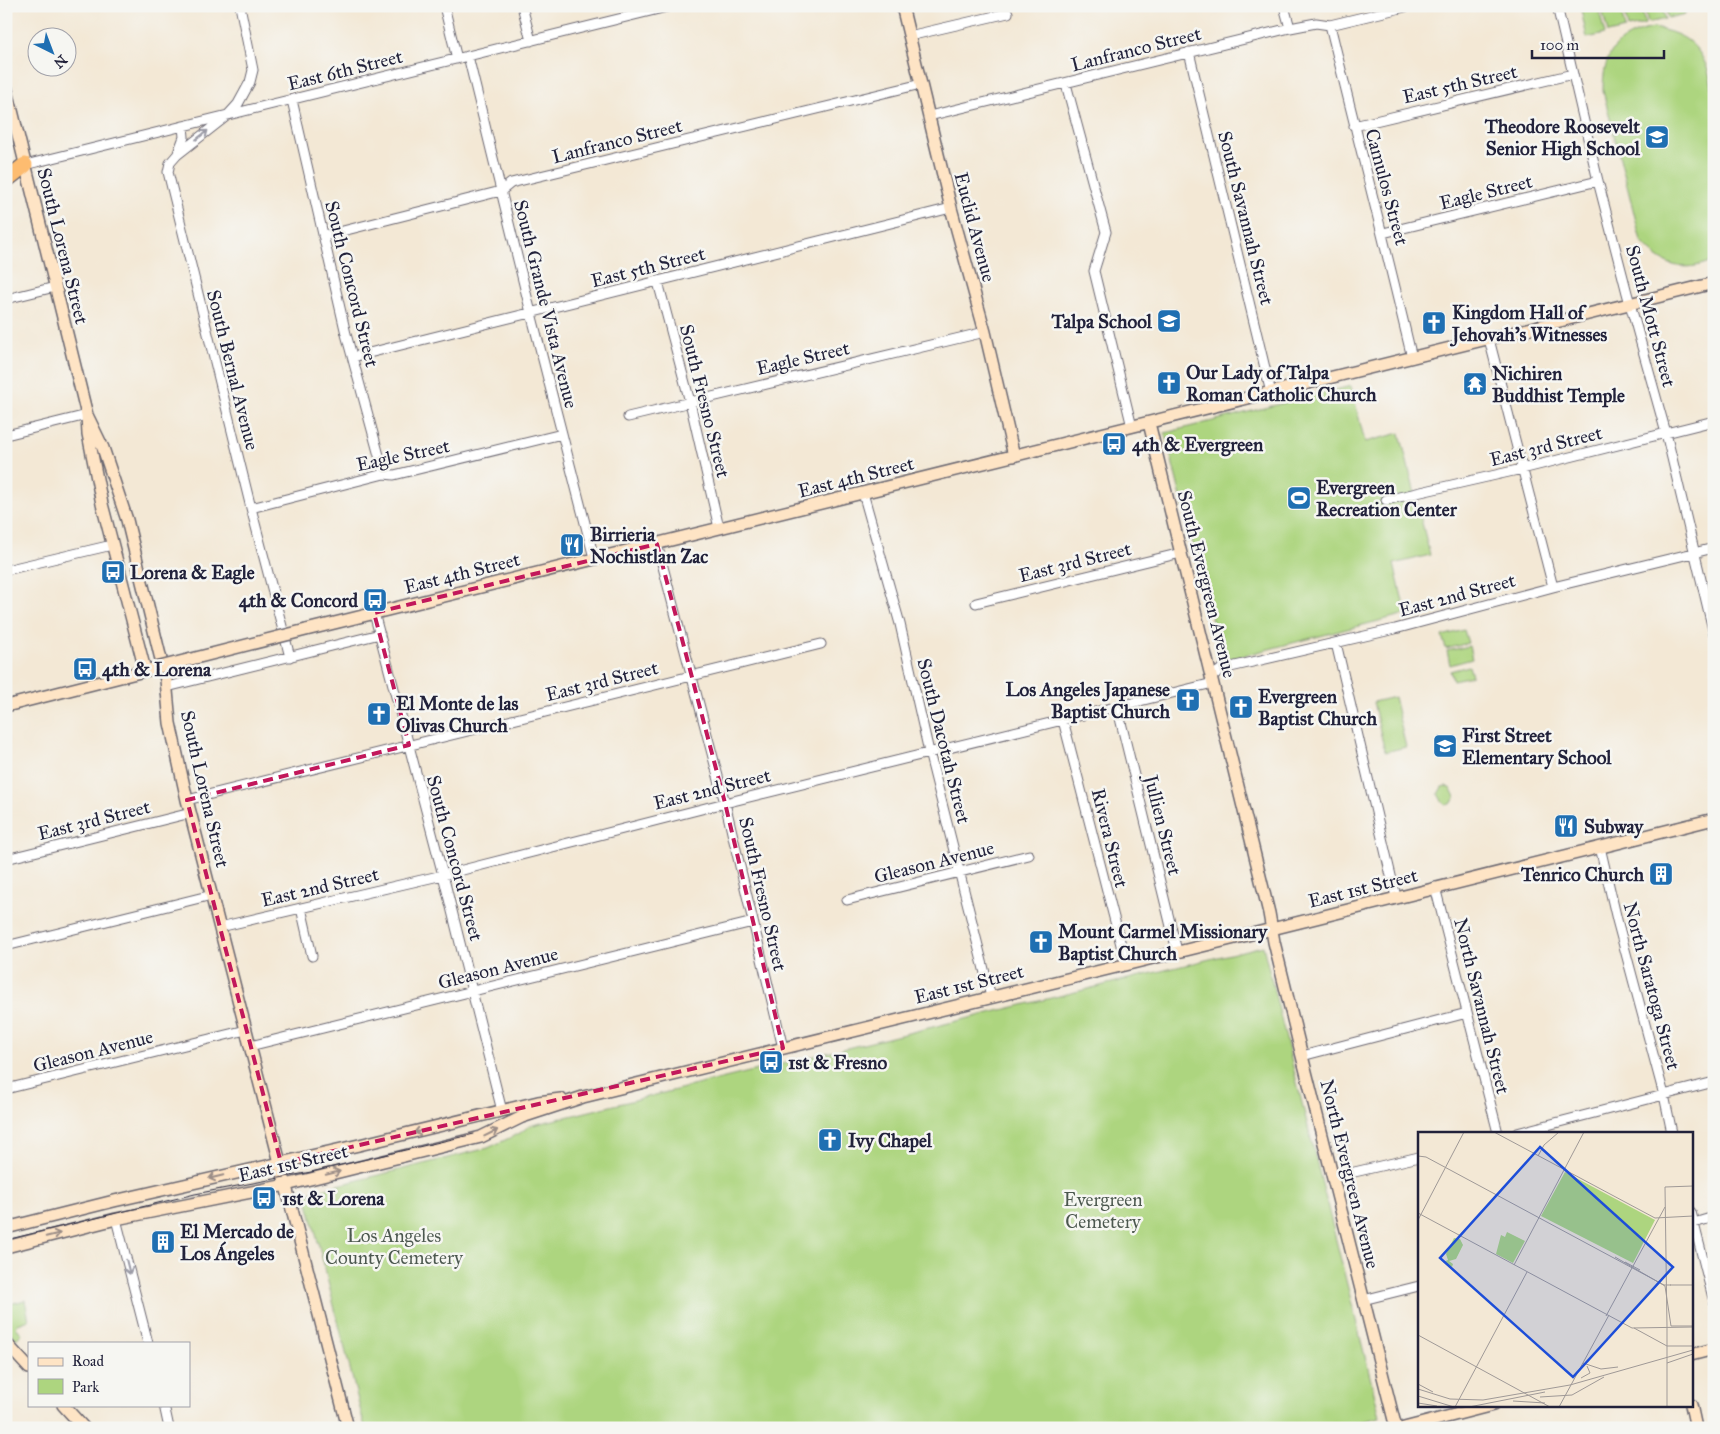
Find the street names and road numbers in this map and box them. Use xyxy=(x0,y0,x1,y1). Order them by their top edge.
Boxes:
street label: Lanfranco Street xyxy=(1069,22,1204,76)
street label: East 6th Street xyxy=(285,45,405,95)
street label: East 5th Street xyxy=(1401,60,1520,108)
street label: Lanfranco Street xyxy=(550,114,685,168)
street label: Camulos Street xyxy=(1360,126,1414,248)
street label: South Savannah Street xyxy=(1213,129,1279,308)
street label: South Lorena Street xyxy=(32,165,94,327)
street label: Eagle Street xyxy=(1437,169,1535,216)
street label: Euclid Avenue xyxy=(949,170,1001,284)
street label: South Grande Vista Avenue xyxy=(509,197,583,411)
street label: South Concord Street xyxy=(320,198,384,370)
street label: East 5th Street xyxy=(589,242,708,292)
street label: South Mott Street xyxy=(1621,243,1681,390)
street label: South Bernal Avenue xyxy=(202,287,264,453)
street label: South Fresno Street xyxy=(675,322,735,480)
street label: Eagle Street xyxy=(754,336,852,381)
street label: East 3rd Street xyxy=(1487,421,1605,471)
street label: Eagle Street xyxy=(354,434,452,477)
street label: East 4th Street xyxy=(796,451,917,502)
street label: South Evergreen Avenue xyxy=(1172,488,1241,680)
street label: East 3rd Street xyxy=(1016,537,1134,587)
street label: East 4th Street xyxy=(402,547,523,598)
street label: East 2nd Street xyxy=(1396,568,1518,622)
street label: East 3rd Street xyxy=(543,656,661,706)
street label: South Dacotah Street xyxy=(912,656,976,826)
street label: South Lorena Street xyxy=(176,708,234,870)
street label: East 2nd Street xyxy=(651,763,773,815)
street label: Jullien Street xyxy=(1138,771,1187,878)
street label: South Concord Street xyxy=(422,773,488,944)
street label: Rivera Street xyxy=(1087,786,1134,890)
street label: East 3rd Street xyxy=(35,795,153,845)
street label: South Fresno Street xyxy=(734,815,792,973)
street label: Gleason Avenue xyxy=(872,836,997,888)
street label: East 2nd Street xyxy=(259,862,381,912)
street label: East 1st Street xyxy=(1306,863,1420,913)
street label: North Saratoga Street xyxy=(1618,900,1686,1073)
street label: North Savannah Street xyxy=(1449,916,1515,1096)
street label: Gleason Avenue xyxy=(436,942,561,994)
street label: East 1st Street xyxy=(912,959,1026,1009)
street label: Gleason Avenue xyxy=(31,1025,156,1077)
street label: North Evergreen Avenue xyxy=(1314,1077,1385,1271)
street label: East 1st Street xyxy=(236,1139,350,1187)

